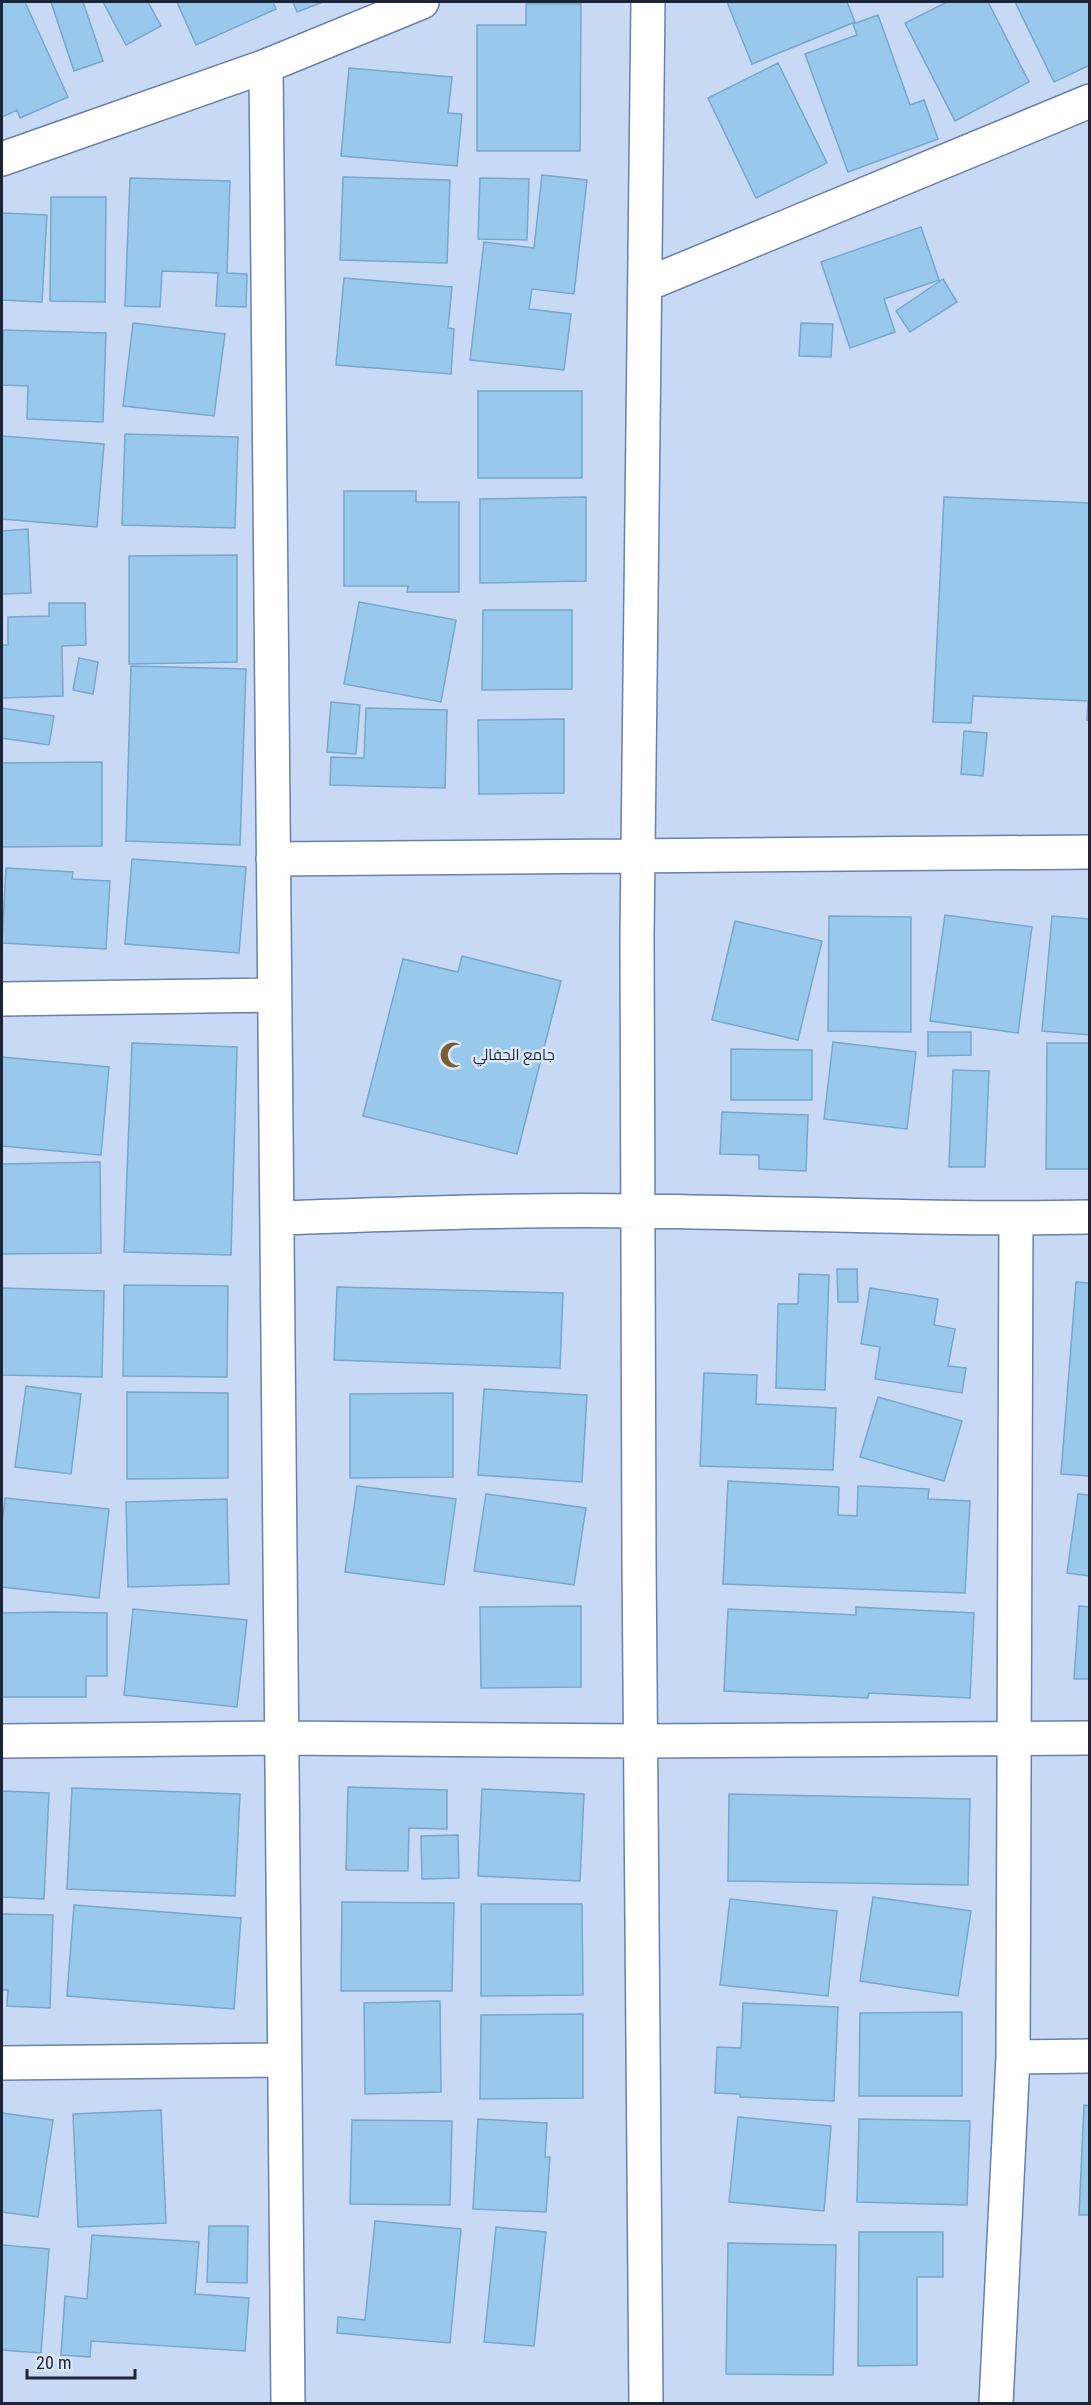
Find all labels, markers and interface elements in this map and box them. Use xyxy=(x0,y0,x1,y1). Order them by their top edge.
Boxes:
mosque icon: جامع الجفالي xyxy=(438,1040,468,1070)
place label: جامع الجفالي xyxy=(473,1046,555,1067)
scale bar xyxy=(27,2342,135,2380)
text: 20 m xyxy=(36,2352,71,2373)

